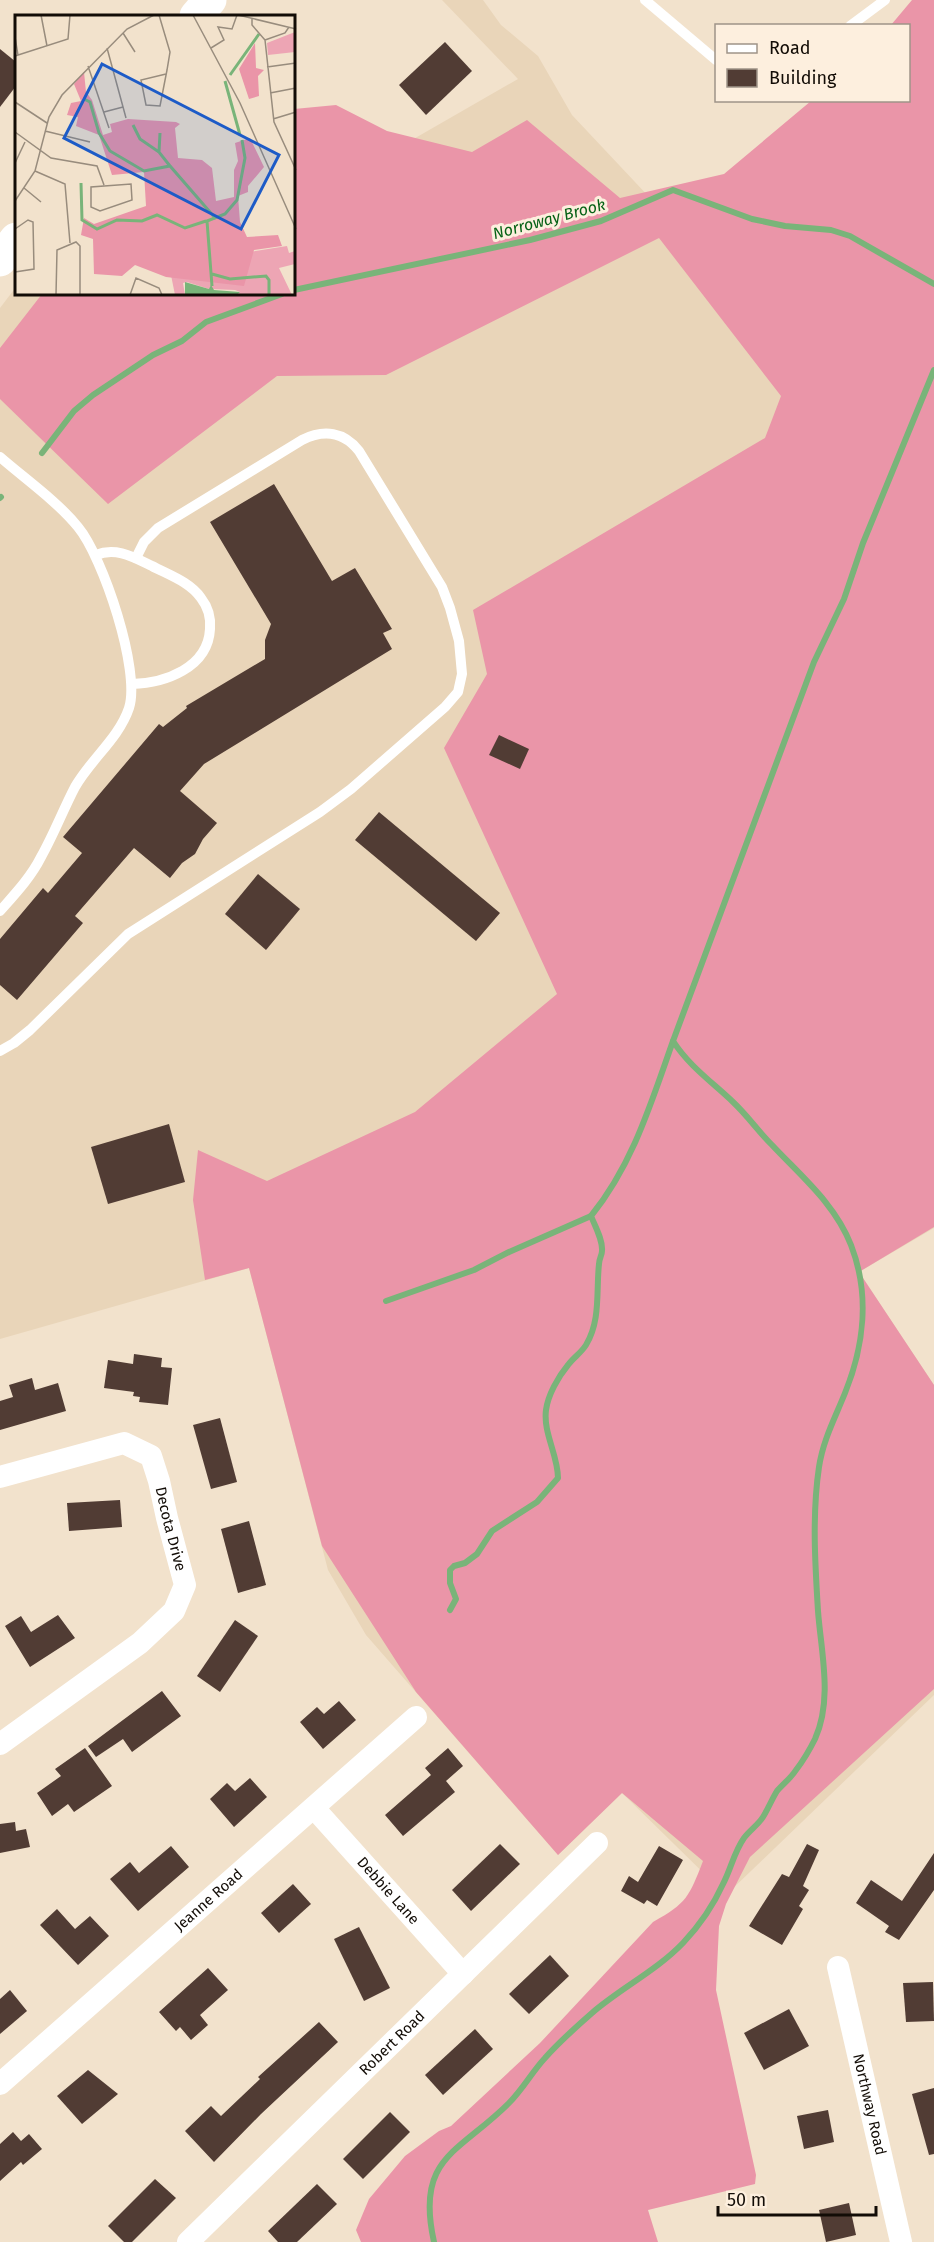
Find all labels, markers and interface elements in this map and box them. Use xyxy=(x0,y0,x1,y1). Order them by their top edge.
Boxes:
inset map xyxy=(15,15,296,296)
legend xyxy=(715,24,910,102)
text: Road xyxy=(769,37,811,59)
text: Building xyxy=(769,67,837,89)
water label: Norroway Brook xyxy=(491,195,608,243)
street label: Decota Drive xyxy=(151,1485,190,1573)
street label: Debbie Lane xyxy=(353,1853,423,1928)
street label: Jeanne Road xyxy=(171,1865,246,1935)
street label: Robert Road xyxy=(355,2007,429,2079)
street label: Northway Road xyxy=(849,2052,890,2157)
scale bar xyxy=(718,2179,876,2217)
text: 50 m xyxy=(727,2189,766,2211)

